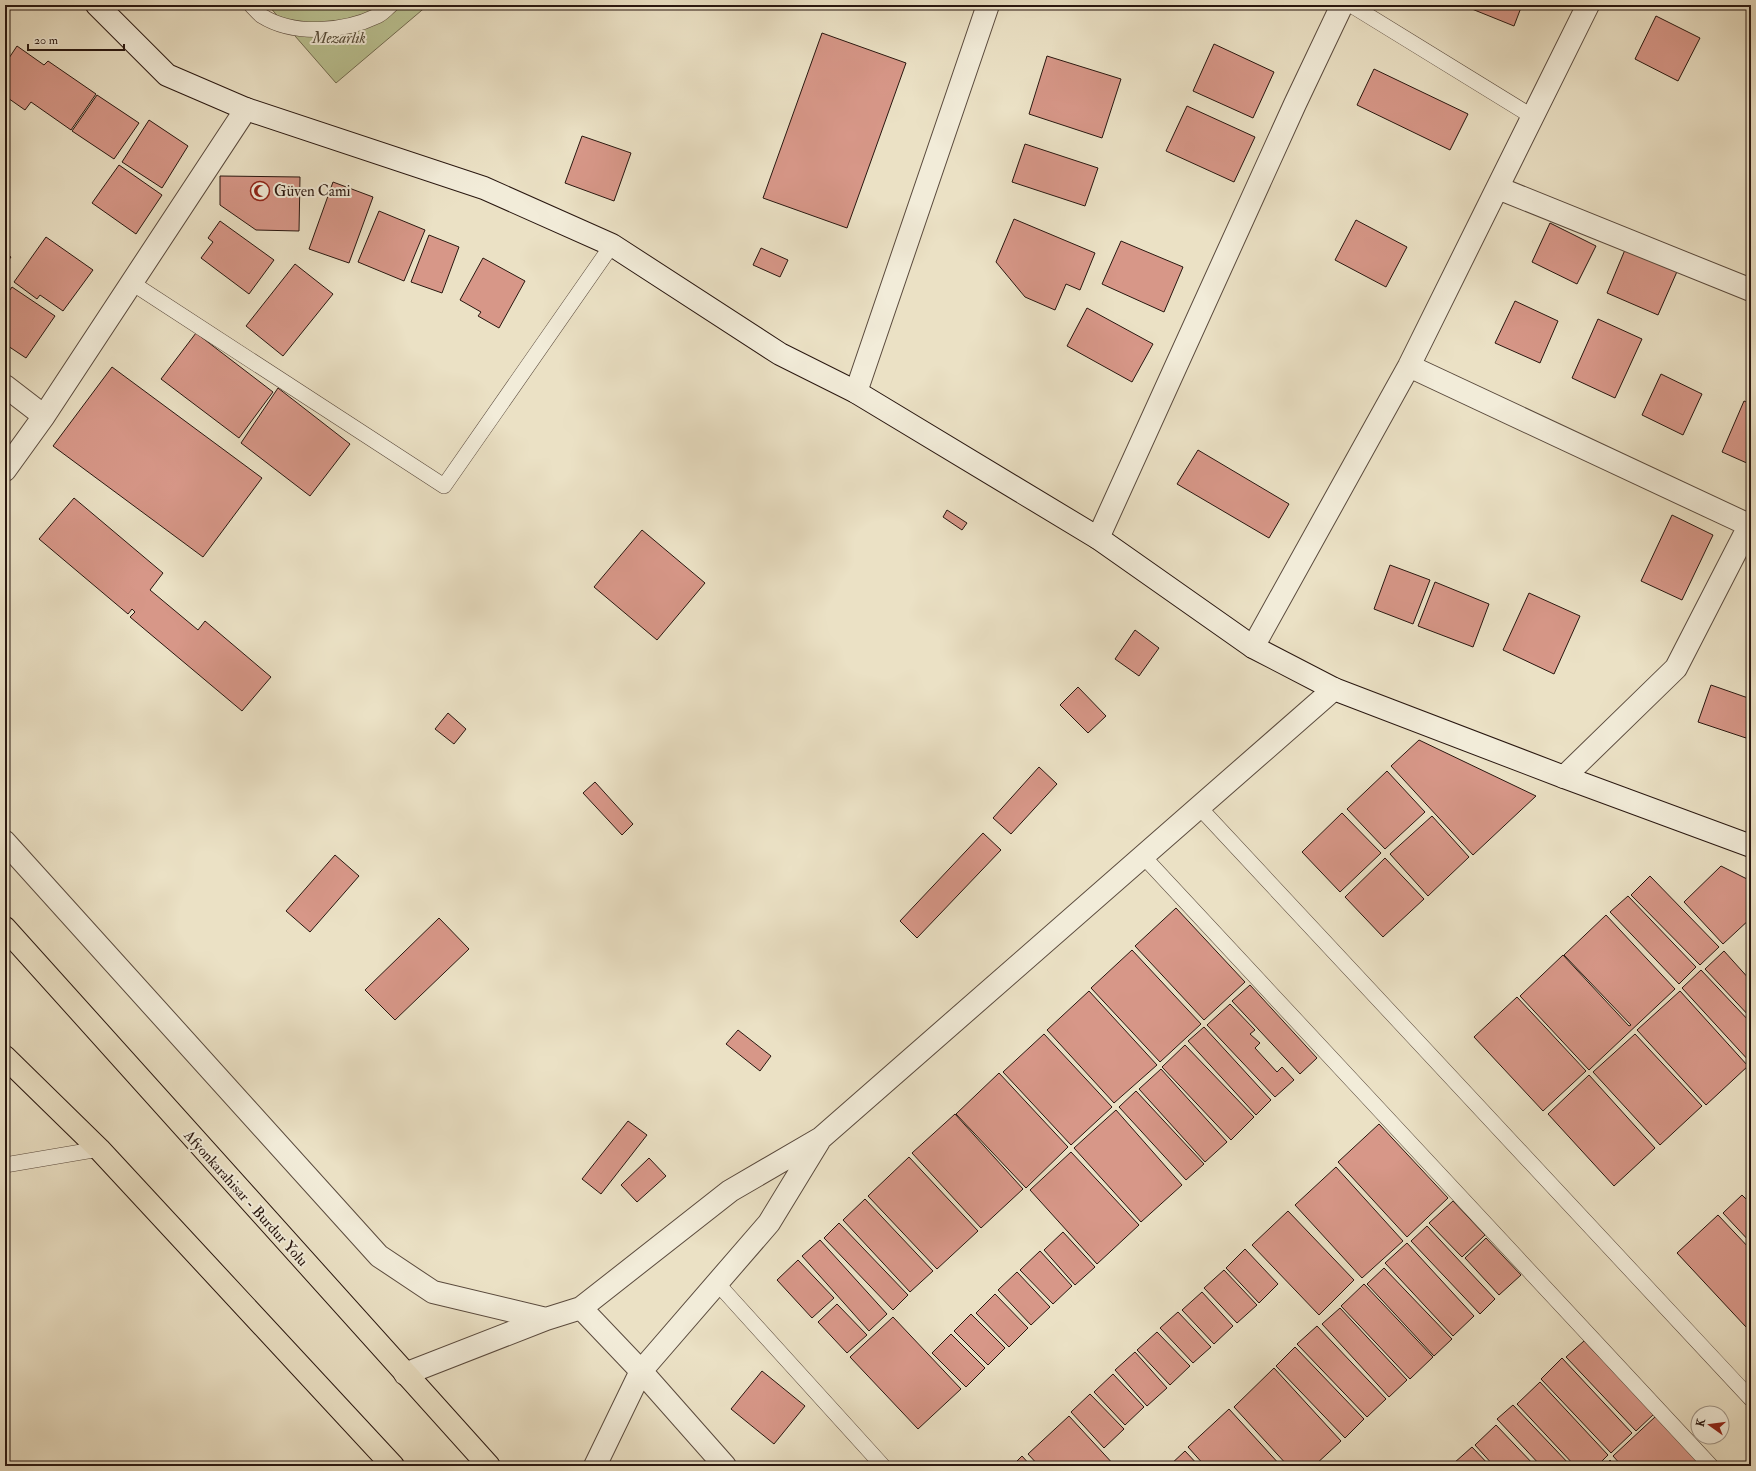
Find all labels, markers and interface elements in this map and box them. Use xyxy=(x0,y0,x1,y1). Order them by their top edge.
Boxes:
scale bar xyxy=(28,26,124,52)
park label: Mezarlık xyxy=(311,29,366,48)
text: 20 m xyxy=(34,33,59,48)
mosque icon: Güven Cami xyxy=(249,180,271,202)
place label: Güven Cami xyxy=(274,182,351,201)
street label: Afyonkarahisar - Burdur Yolu xyxy=(179,1126,312,1271)
north arrow xyxy=(1690,1405,1730,1445)
text: K xyxy=(1694,1416,1708,1428)

